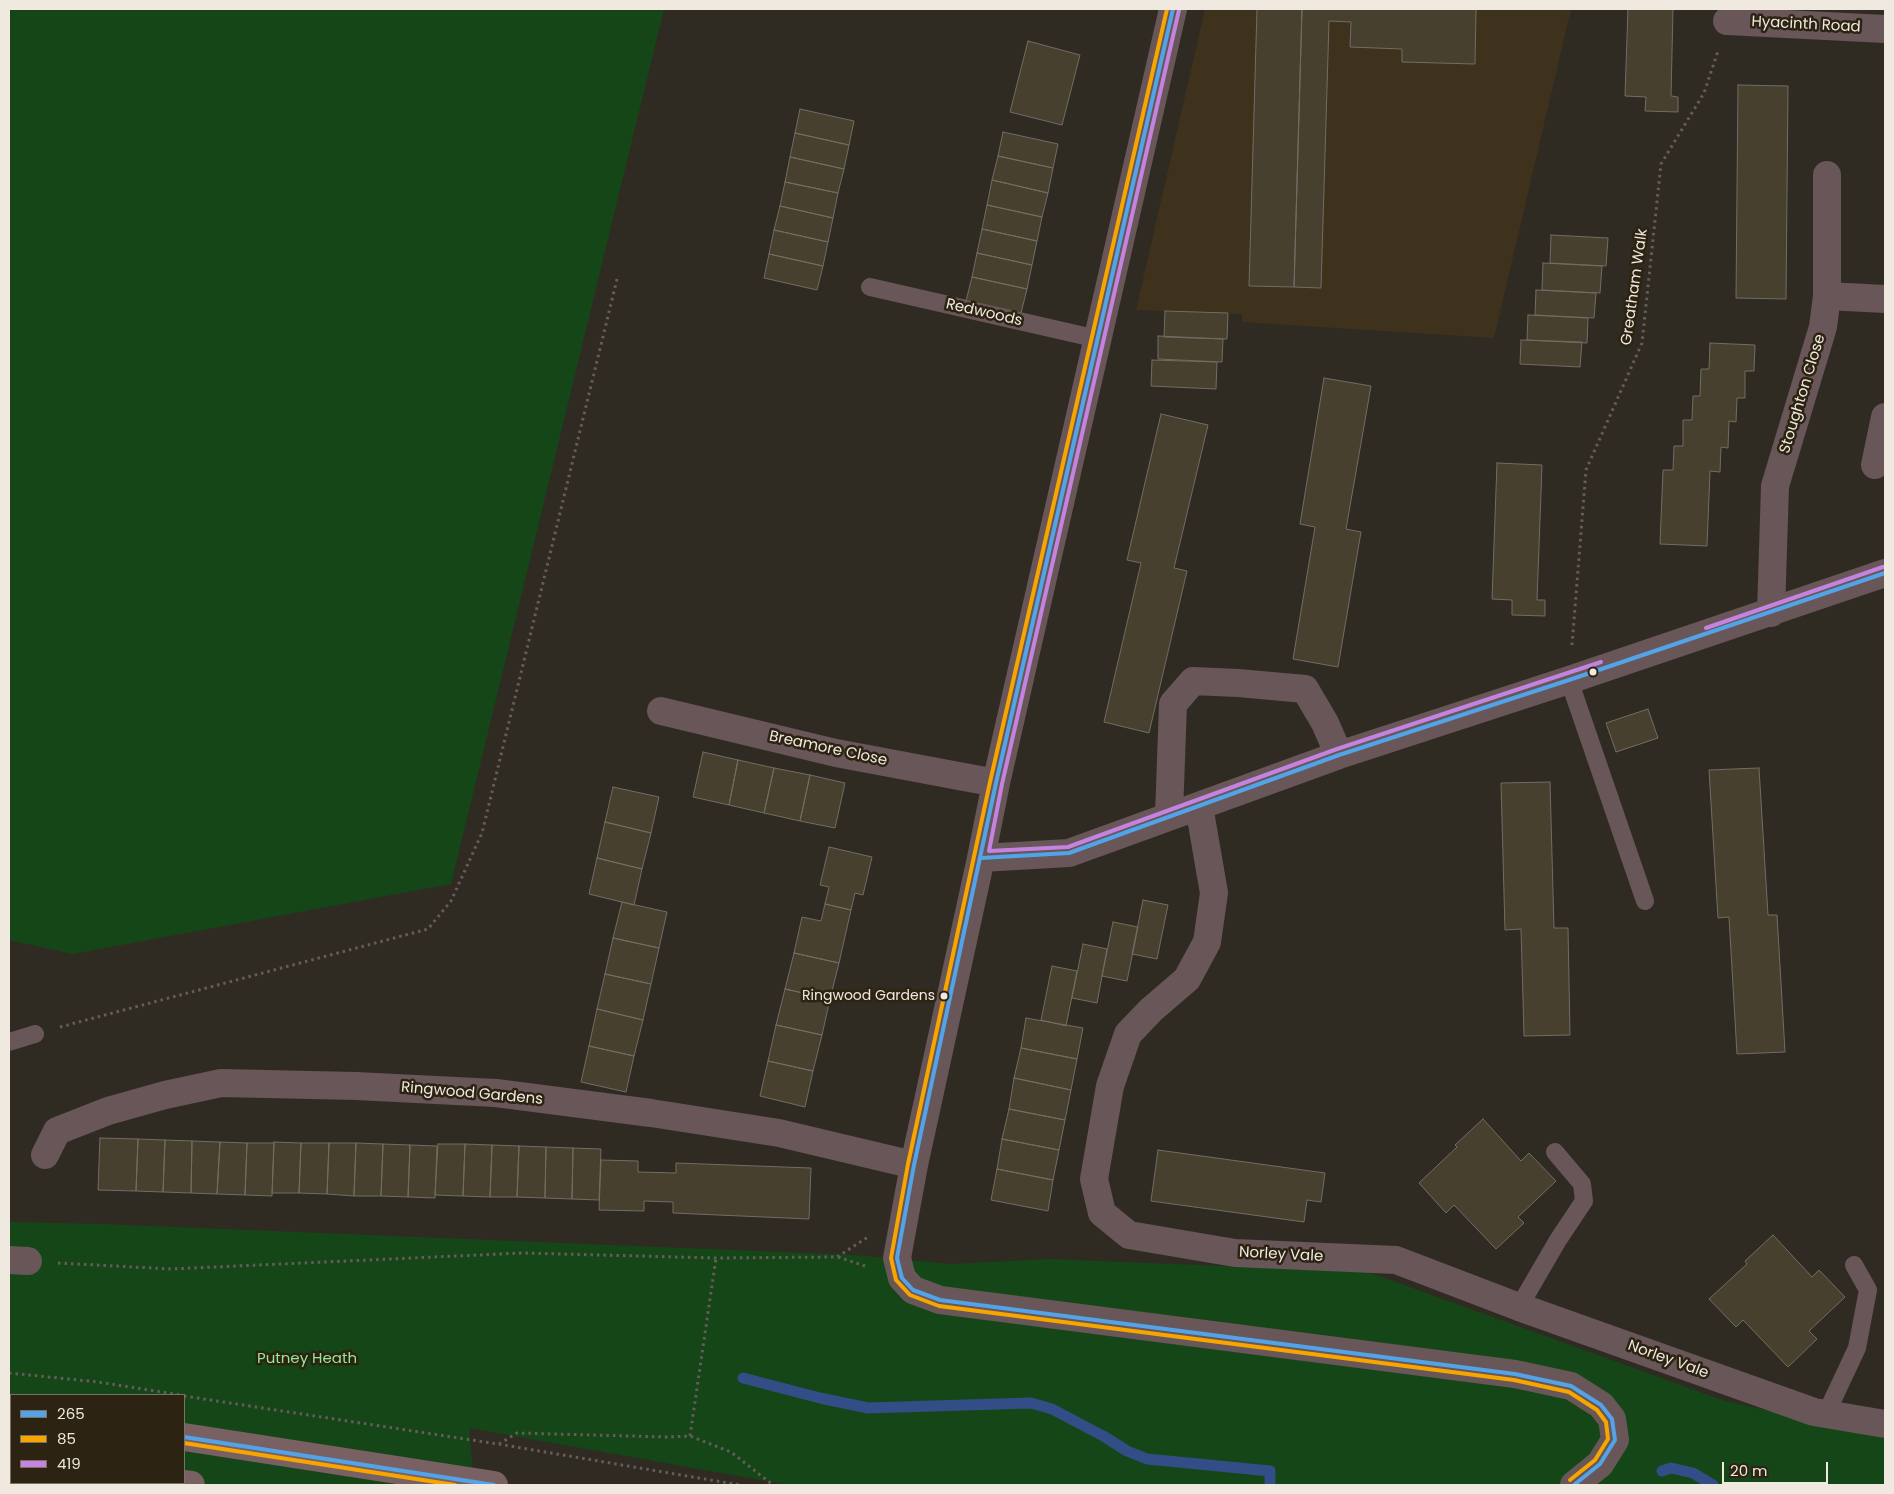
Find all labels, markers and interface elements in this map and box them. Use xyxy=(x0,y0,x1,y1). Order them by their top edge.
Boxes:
street label: Hyacinth Road xyxy=(1751,13,1861,37)
street label: Greatham Walk xyxy=(1618,228,1652,346)
street label: Redwoods xyxy=(944,295,1024,331)
street label: Stoughton Close xyxy=(1776,332,1830,456)
unlabelled marker xyxy=(1588,667,1598,677)
street label: Breamore Close xyxy=(767,728,889,770)
place label: Ringwood Gardens xyxy=(802,988,935,1004)
marker: Ringwood Gardens xyxy=(939,991,949,1001)
street label: Ringwood Gardens xyxy=(400,1079,544,1109)
street label: Norley Vale xyxy=(1238,1244,1324,1266)
street label: Norley Vale xyxy=(1625,1337,1711,1383)
park label: Putney Heath xyxy=(257,1350,357,1368)
legend xyxy=(10,1394,185,1484)
text: 265 xyxy=(57,1403,85,1424)
text: 85 xyxy=(57,1428,76,1449)
scale bar xyxy=(1724,1452,1830,1484)
text: 419 xyxy=(57,1453,81,1474)
text: 20 m xyxy=(1730,1460,1768,1481)

